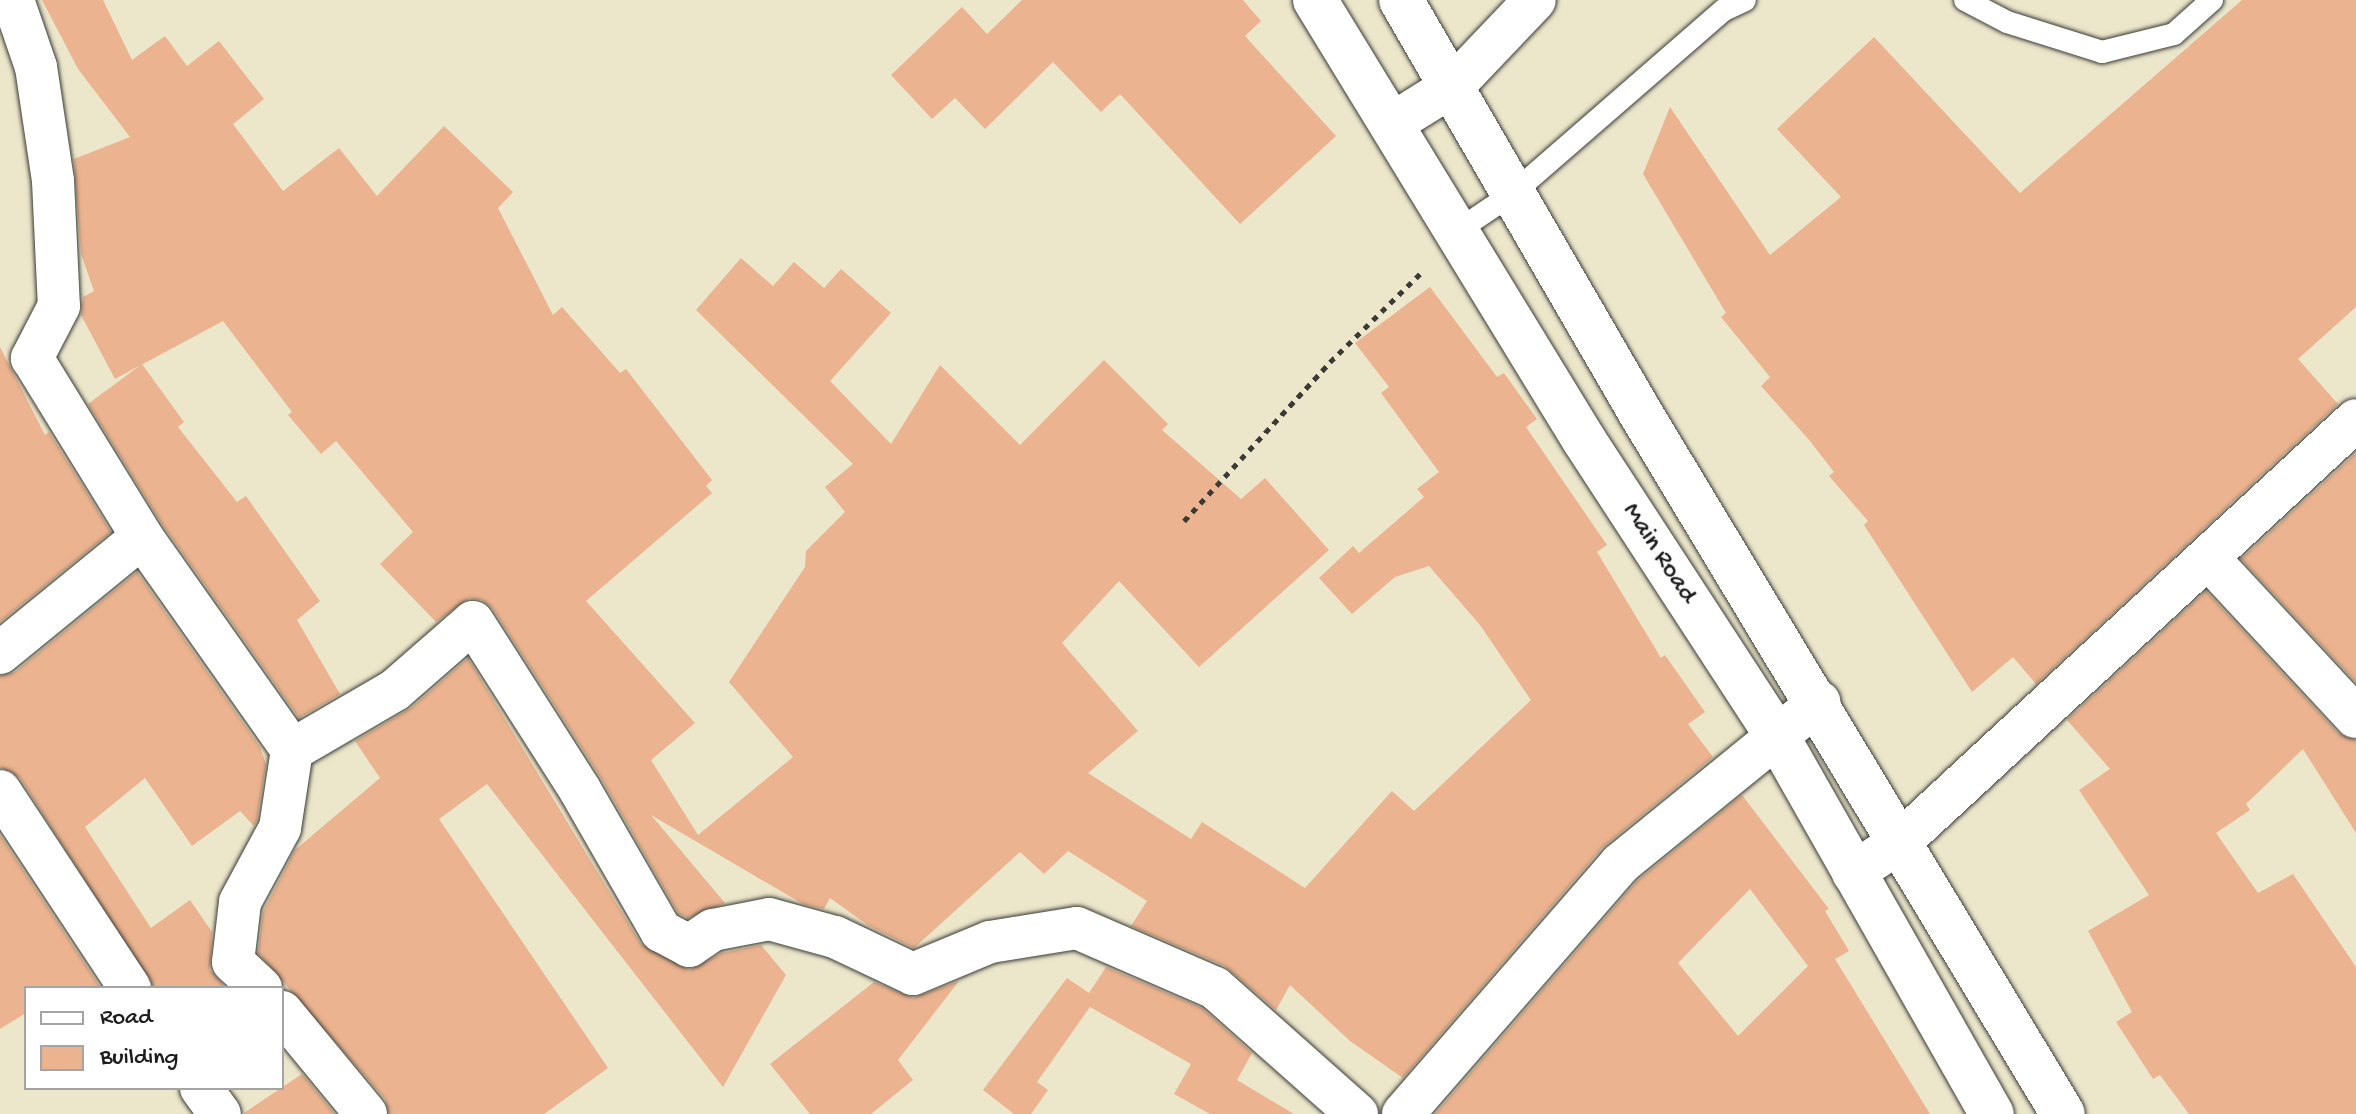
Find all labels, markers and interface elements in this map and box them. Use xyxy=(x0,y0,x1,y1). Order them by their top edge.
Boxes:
street label: Main Road xyxy=(1614,498,1702,610)
legend xyxy=(24,986,284,1090)
text: Road xyxy=(100,1004,152,1033)
text: Building xyxy=(100,1044,178,1073)

